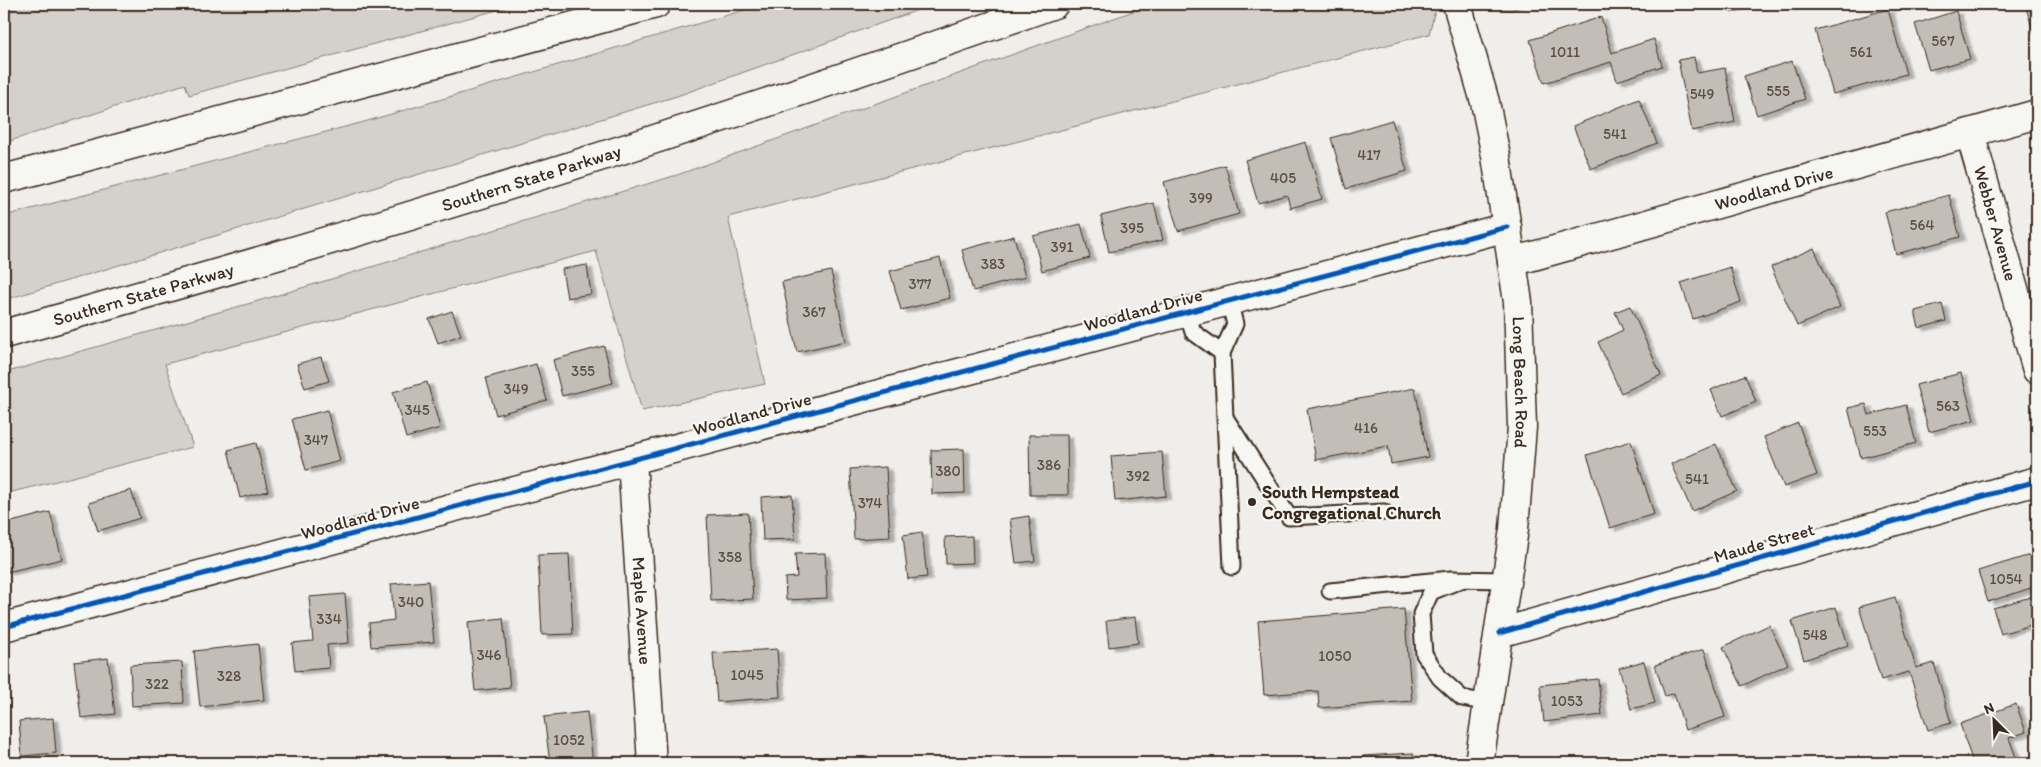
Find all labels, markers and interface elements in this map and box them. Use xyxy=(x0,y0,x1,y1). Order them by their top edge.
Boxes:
house number: 567 xyxy=(1931,32,1955,50)
house number: 1011 xyxy=(1550,43,1580,61)
house number: 561 xyxy=(1850,43,1872,61)
house number: 555 xyxy=(1766,82,1790,100)
house number: 549 xyxy=(1690,85,1715,103)
house number: 541 xyxy=(1603,125,1627,143)
street label: Southern State Parkway xyxy=(439,140,624,217)
house number: 417 xyxy=(1357,146,1381,164)
street label: Woodland Drive xyxy=(1712,161,1835,215)
street label: Webber Avenue xyxy=(1969,164,2022,283)
house number: 405 xyxy=(1270,169,1296,187)
house number: 399 xyxy=(1189,189,1213,207)
house number: 564 xyxy=(1910,216,1934,234)
house number: 395 xyxy=(1120,219,1144,237)
house number: 391 xyxy=(1051,238,1074,256)
house number: 383 xyxy=(981,255,1005,273)
street label: Southern State Parkway xyxy=(51,258,237,331)
house number: 377 xyxy=(908,275,932,293)
street label: Woodland Drive xyxy=(1081,284,1205,336)
house number: 367 xyxy=(802,303,826,321)
street label: Long Beach Road xyxy=(1507,316,1533,449)
house number: 355 xyxy=(571,362,595,380)
house number: 349 xyxy=(503,380,529,398)
street label: Woodland Drive xyxy=(690,388,814,440)
house number: 563 xyxy=(1936,397,1960,415)
house number: 345 xyxy=(404,401,430,419)
house number: 416 xyxy=(1354,419,1378,437)
house number: 553 xyxy=(1863,422,1887,440)
house number: 347 xyxy=(304,431,329,449)
house number: 386 xyxy=(1037,456,1061,474)
house number: 380 xyxy=(935,462,961,480)
house number: 392 xyxy=(1126,467,1150,485)
house number: 541 xyxy=(1685,470,1709,488)
place label: South Hempstead Congregational Church xyxy=(1262,481,1442,524)
street label: Woodland Drive xyxy=(298,492,422,544)
house number: 374 xyxy=(858,494,882,512)
marker: South Hempstead Congregational Church xyxy=(1246,496,1258,508)
street label: Maude Street xyxy=(1711,518,1817,568)
house number: 358 xyxy=(718,548,742,566)
street label: Maple Avenue xyxy=(627,556,656,665)
house number: 1054 xyxy=(1989,570,2023,588)
house number: 340 xyxy=(398,593,424,611)
house number: 334 xyxy=(316,610,342,628)
house number: 548 xyxy=(1802,626,1828,644)
house number: 346 xyxy=(476,646,502,664)
house number: 1050 xyxy=(1318,647,1352,665)
house number: 1045 xyxy=(730,666,764,684)
house number: 328 xyxy=(217,667,241,685)
house number: 322 xyxy=(145,675,169,693)
house number: 1053 xyxy=(1551,692,1583,710)
north arrow xyxy=(1968,694,2018,744)
text: N xyxy=(1981,699,1997,718)
house number: 1052 xyxy=(553,731,585,749)

